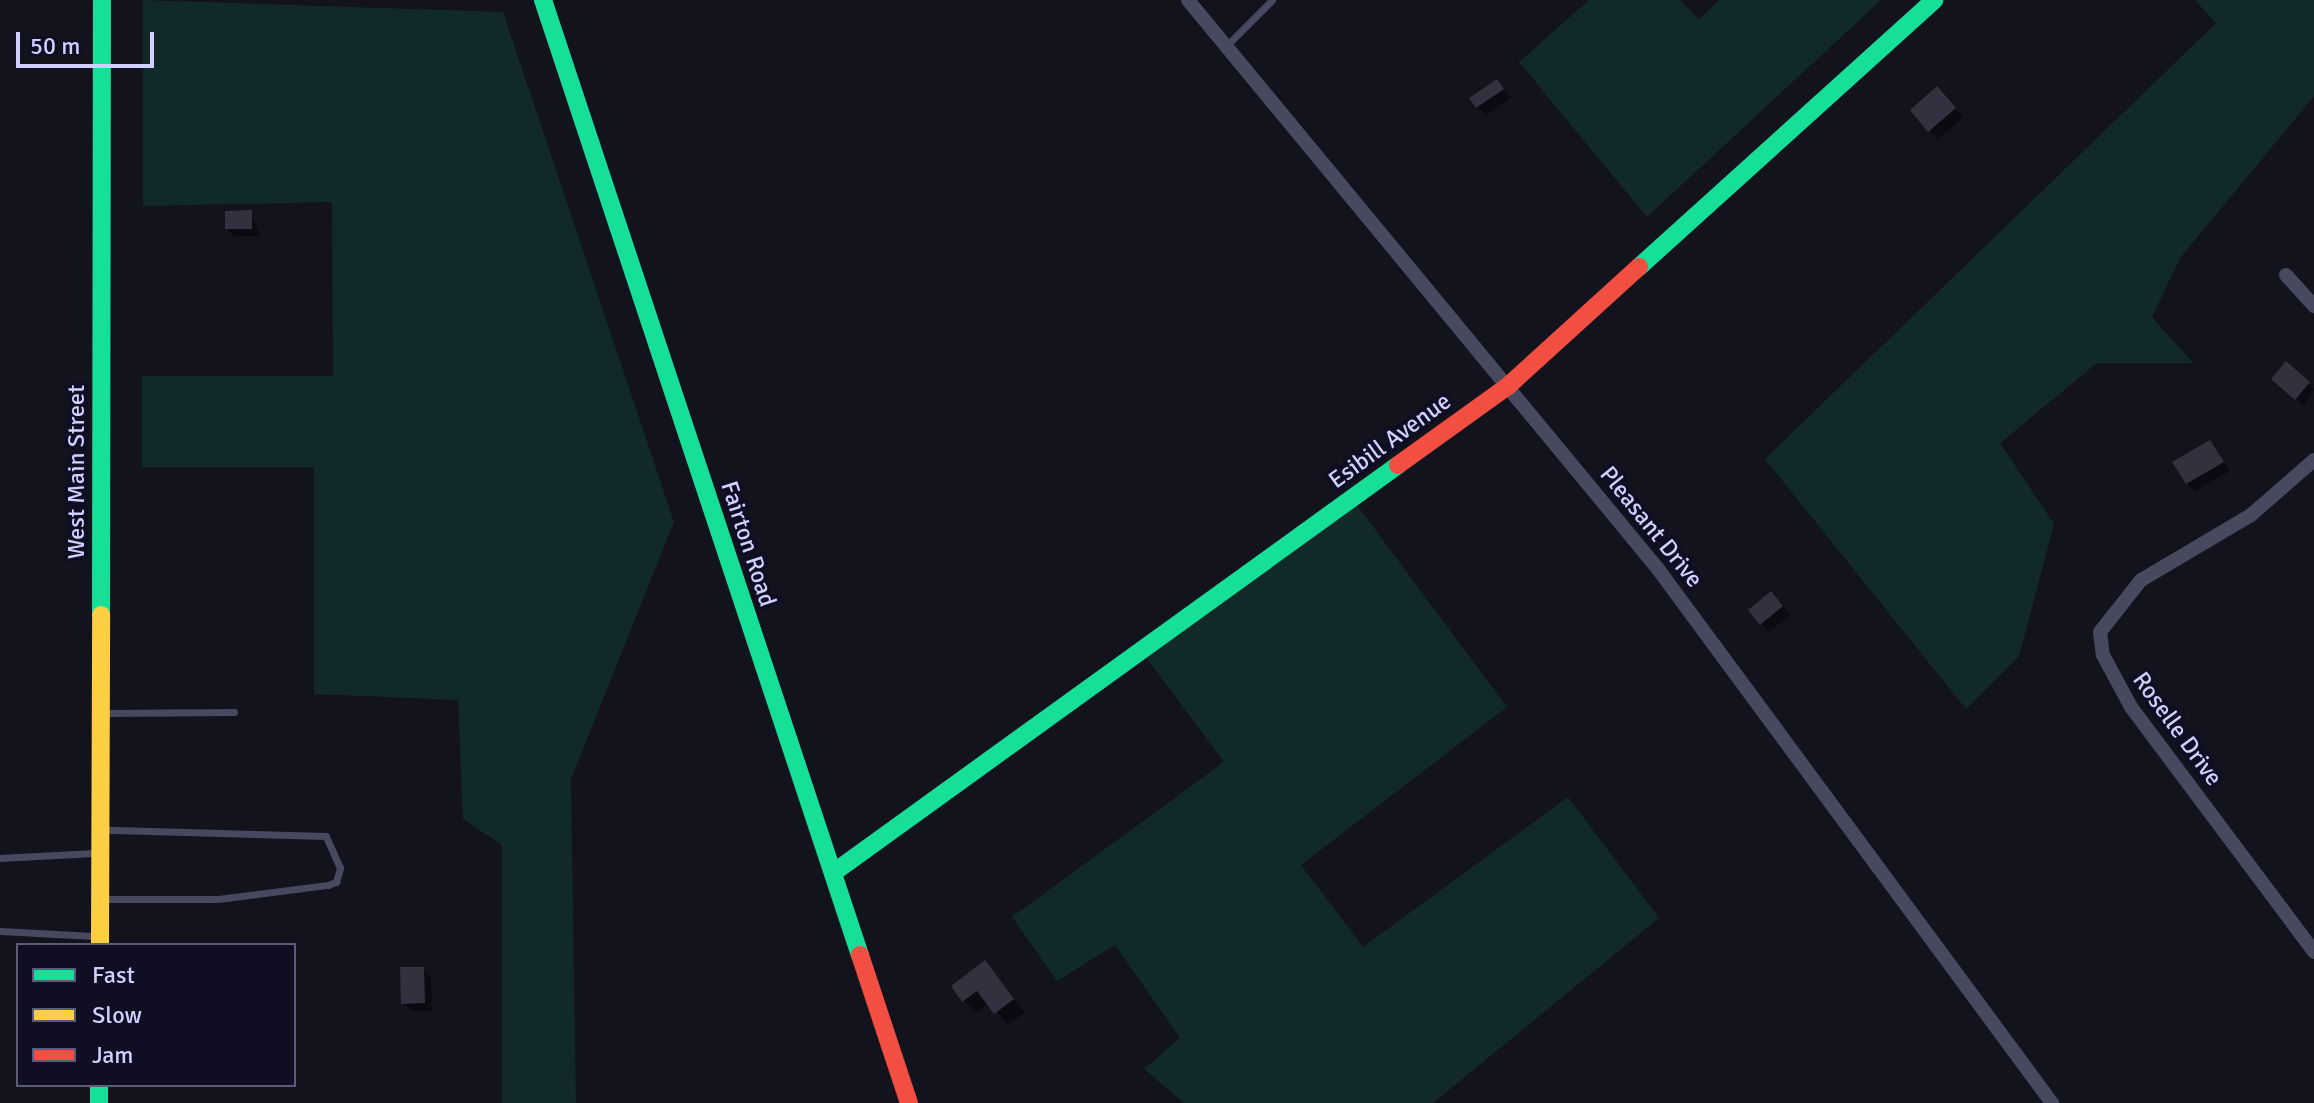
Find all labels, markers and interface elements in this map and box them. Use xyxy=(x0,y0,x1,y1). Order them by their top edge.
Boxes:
scale bar xyxy=(20,16,158,66)
text: 50 m xyxy=(30,31,80,61)
street label: West Main Street xyxy=(63,385,91,559)
street label: Esibill Avenue xyxy=(1323,387,1457,495)
street label: Pleasant Drive xyxy=(1593,461,1709,593)
street label: Fairton Road xyxy=(714,478,782,610)
street label: Roselle Drive xyxy=(2126,666,2228,792)
legend xyxy=(16,943,296,1087)
text: Fast xyxy=(92,960,135,990)
text: Slow xyxy=(92,1000,142,1030)
text: Jam xyxy=(92,1040,133,1070)

